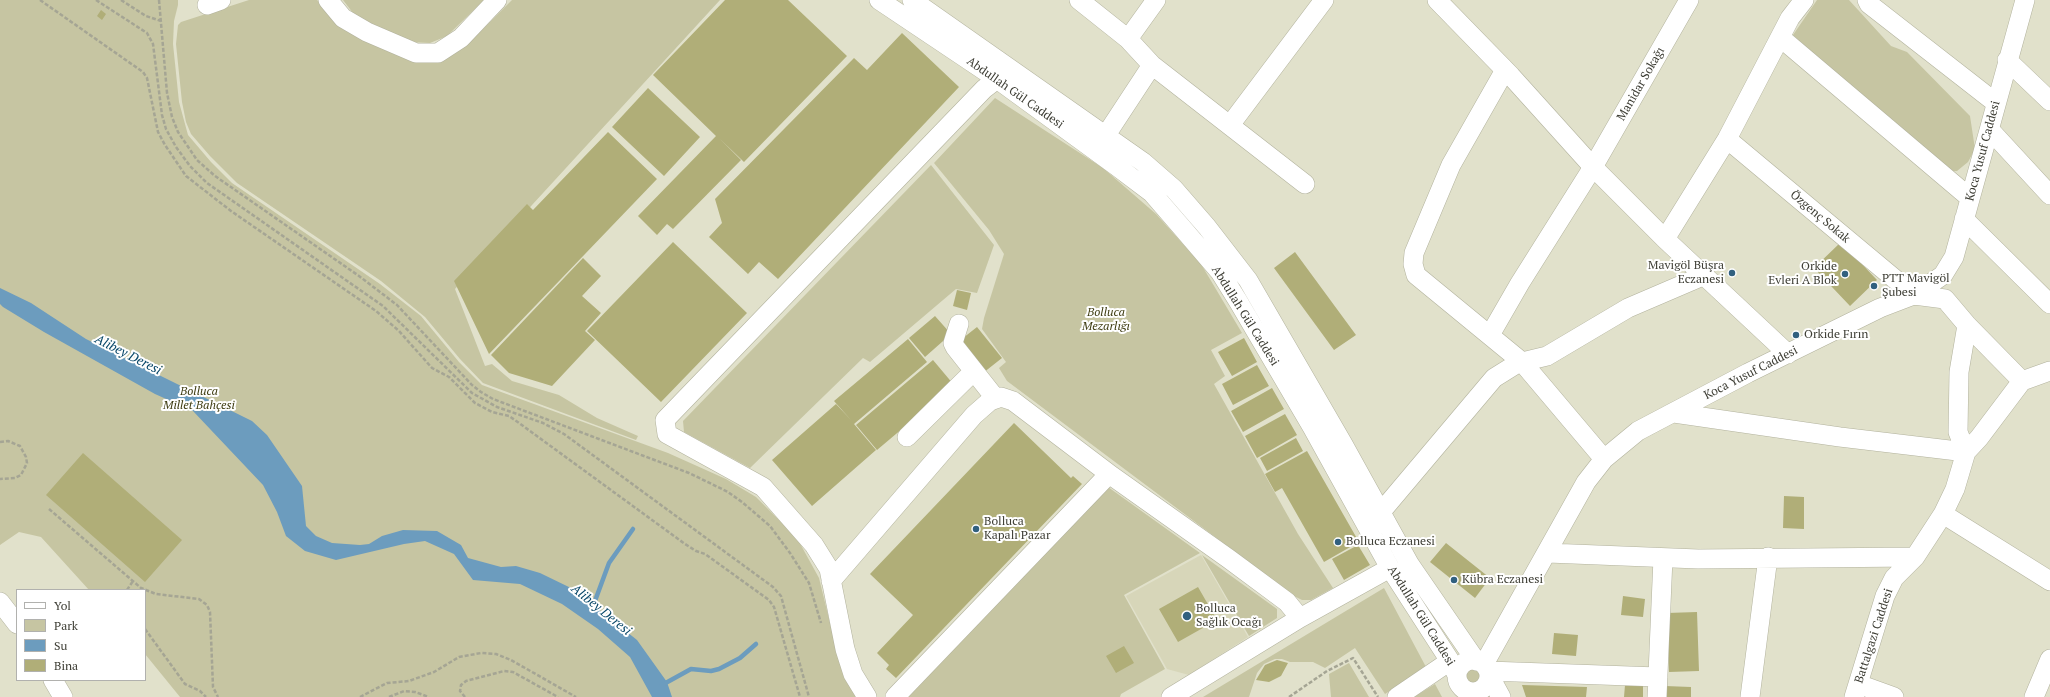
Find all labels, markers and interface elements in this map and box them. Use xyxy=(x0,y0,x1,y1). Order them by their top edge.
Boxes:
street label: Manidar Sokağı xyxy=(1614,45,1668,123)
street label: Abdullah Gül Caddesi xyxy=(964,54,1066,132)
street label: Koca Yusuf Caddesi xyxy=(1963,99,2003,203)
street label: Özgenç Sokak xyxy=(1787,188,1853,246)
place label: Mavigöl Büşra Eczanesi xyxy=(1648,259,1724,287)
place label: Orkide Evleri A Blok xyxy=(1768,260,1837,288)
street label: Abdullah Gül Caddesi xyxy=(1208,263,1282,369)
marker: Mavigöl Büşra Eczanesi xyxy=(1727,268,1737,278)
marker: Orkide Evleri A Blok xyxy=(1840,269,1850,279)
place label: PTT Mavigöl Şubesi xyxy=(1882,272,1950,300)
marker: PTT Mavigöl Şubesi xyxy=(1869,281,1879,291)
park label: Bolluca Mezarlığı xyxy=(1082,306,1130,334)
place label: Orkide Fırın xyxy=(1804,328,1868,342)
marker: Orkide Fırın xyxy=(1791,330,1801,340)
water label: Alibey Deresi xyxy=(92,332,164,378)
street label: Koca Yusuf Caddesi xyxy=(1702,343,1800,403)
park label: Bolluca Millet Bahçesi xyxy=(163,385,235,413)
place label: Bolluca Kapalı Pazar xyxy=(984,515,1051,543)
marker: Bolluca Kapalı Pazar xyxy=(971,524,981,534)
place label: Bolluca Eczanesi xyxy=(1346,535,1435,549)
marker: Bolluca Eczanesi xyxy=(1333,537,1343,547)
street label: Abdullah Gül Caddesi xyxy=(1384,563,1458,669)
place label: Kübra Eczanesi xyxy=(1462,573,1543,587)
marker: Kübra Eczanesi xyxy=(1449,575,1459,585)
water label: Alibey Deresi xyxy=(568,581,634,639)
street label: Battalgazi Caddesi xyxy=(1852,587,1896,685)
legend xyxy=(16,589,146,681)
text: Yol xyxy=(54,598,71,613)
place label: Bolluca Sağlık Ocağı xyxy=(1196,602,1262,630)
marker: Bolluca Sağlık Ocağı xyxy=(1181,610,1193,622)
text: Park xyxy=(54,618,78,633)
text: Su xyxy=(54,638,67,653)
text: Bina xyxy=(54,658,78,673)

